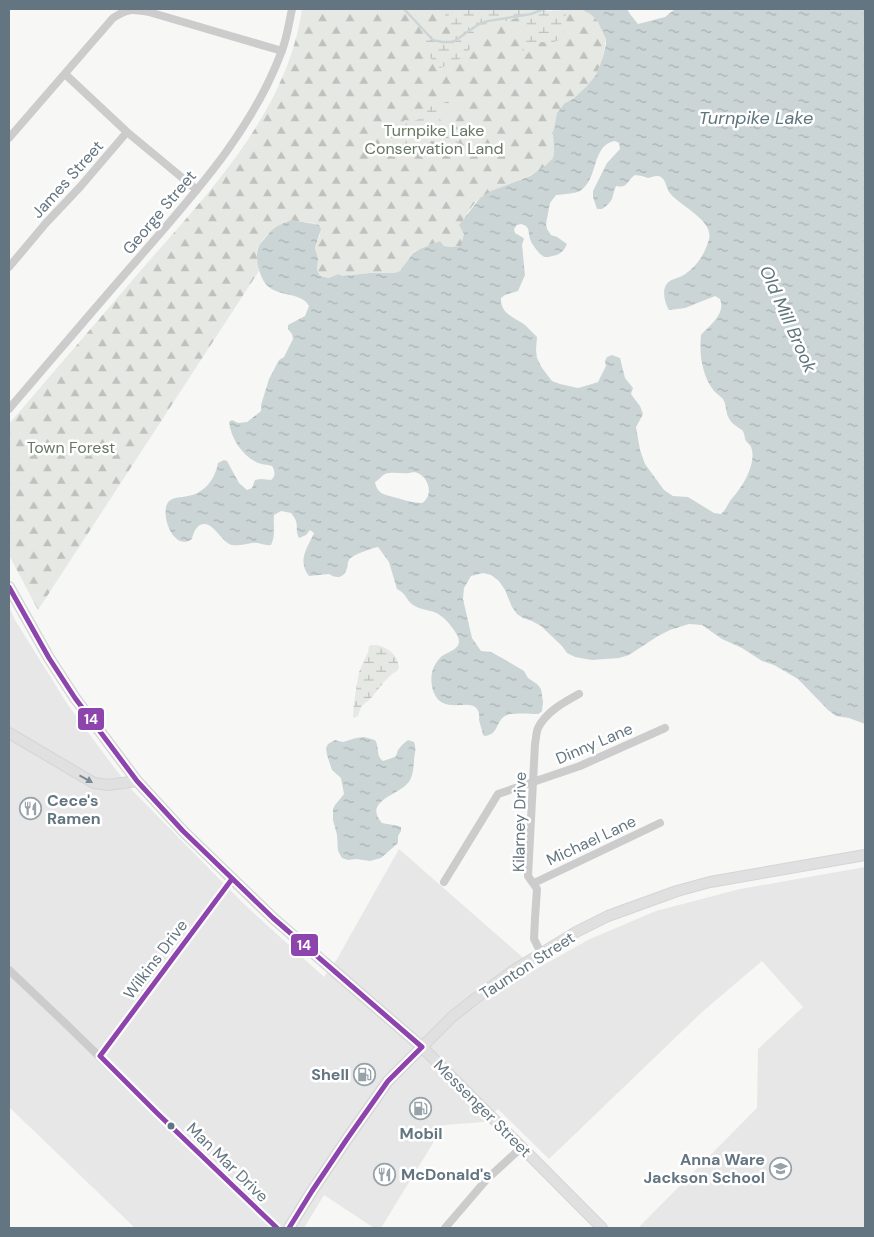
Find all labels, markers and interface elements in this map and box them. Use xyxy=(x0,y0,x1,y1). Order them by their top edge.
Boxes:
water label: Turnpike Lake xyxy=(699,106,813,130)
park label: Turnpike Lake Conservation Land xyxy=(364,120,504,159)
street label: James Street xyxy=(27,136,108,223)
street label: George Street xyxy=(118,166,201,259)
water label: Old Mill Brook xyxy=(754,262,823,377)
park label: Town Forest xyxy=(27,437,115,458)
line badge: 14 xyxy=(77,707,105,731)
text: 14 xyxy=(84,710,98,728)
street label: Dinny Lane xyxy=(553,718,636,769)
street label: Kilarney Drive xyxy=(508,772,531,872)
one-way arrow xyxy=(79,775,93,783)
place label: Cece's Ramen xyxy=(47,790,101,829)
restaurant icon: Cece's Ramen xyxy=(19,797,43,821)
street label: Michael Lane xyxy=(543,811,639,870)
street label: Wilkins Drive xyxy=(119,915,192,1003)
street label: Taunton Street xyxy=(476,927,579,1004)
line badge: 14 xyxy=(290,933,319,957)
text: 14 xyxy=(297,936,311,954)
street label: Messenger Street xyxy=(429,1055,536,1162)
fuel station icon: Shell xyxy=(353,1062,377,1086)
place label: Shell xyxy=(311,1064,349,1085)
fuel station icon: Mobil xyxy=(409,1097,433,1121)
street label: Man Mar Drive xyxy=(182,1118,273,1207)
unlabelled marker xyxy=(166,1121,176,1131)
place label: Mobil xyxy=(399,1123,443,1144)
place label: Anna Ware Jackson School xyxy=(643,1149,765,1188)
school or university icon: Anna Ware Jackson School xyxy=(769,1156,793,1180)
restaurant icon: McDonald's xyxy=(373,1162,397,1186)
place label: McDonald's xyxy=(401,1164,492,1185)

